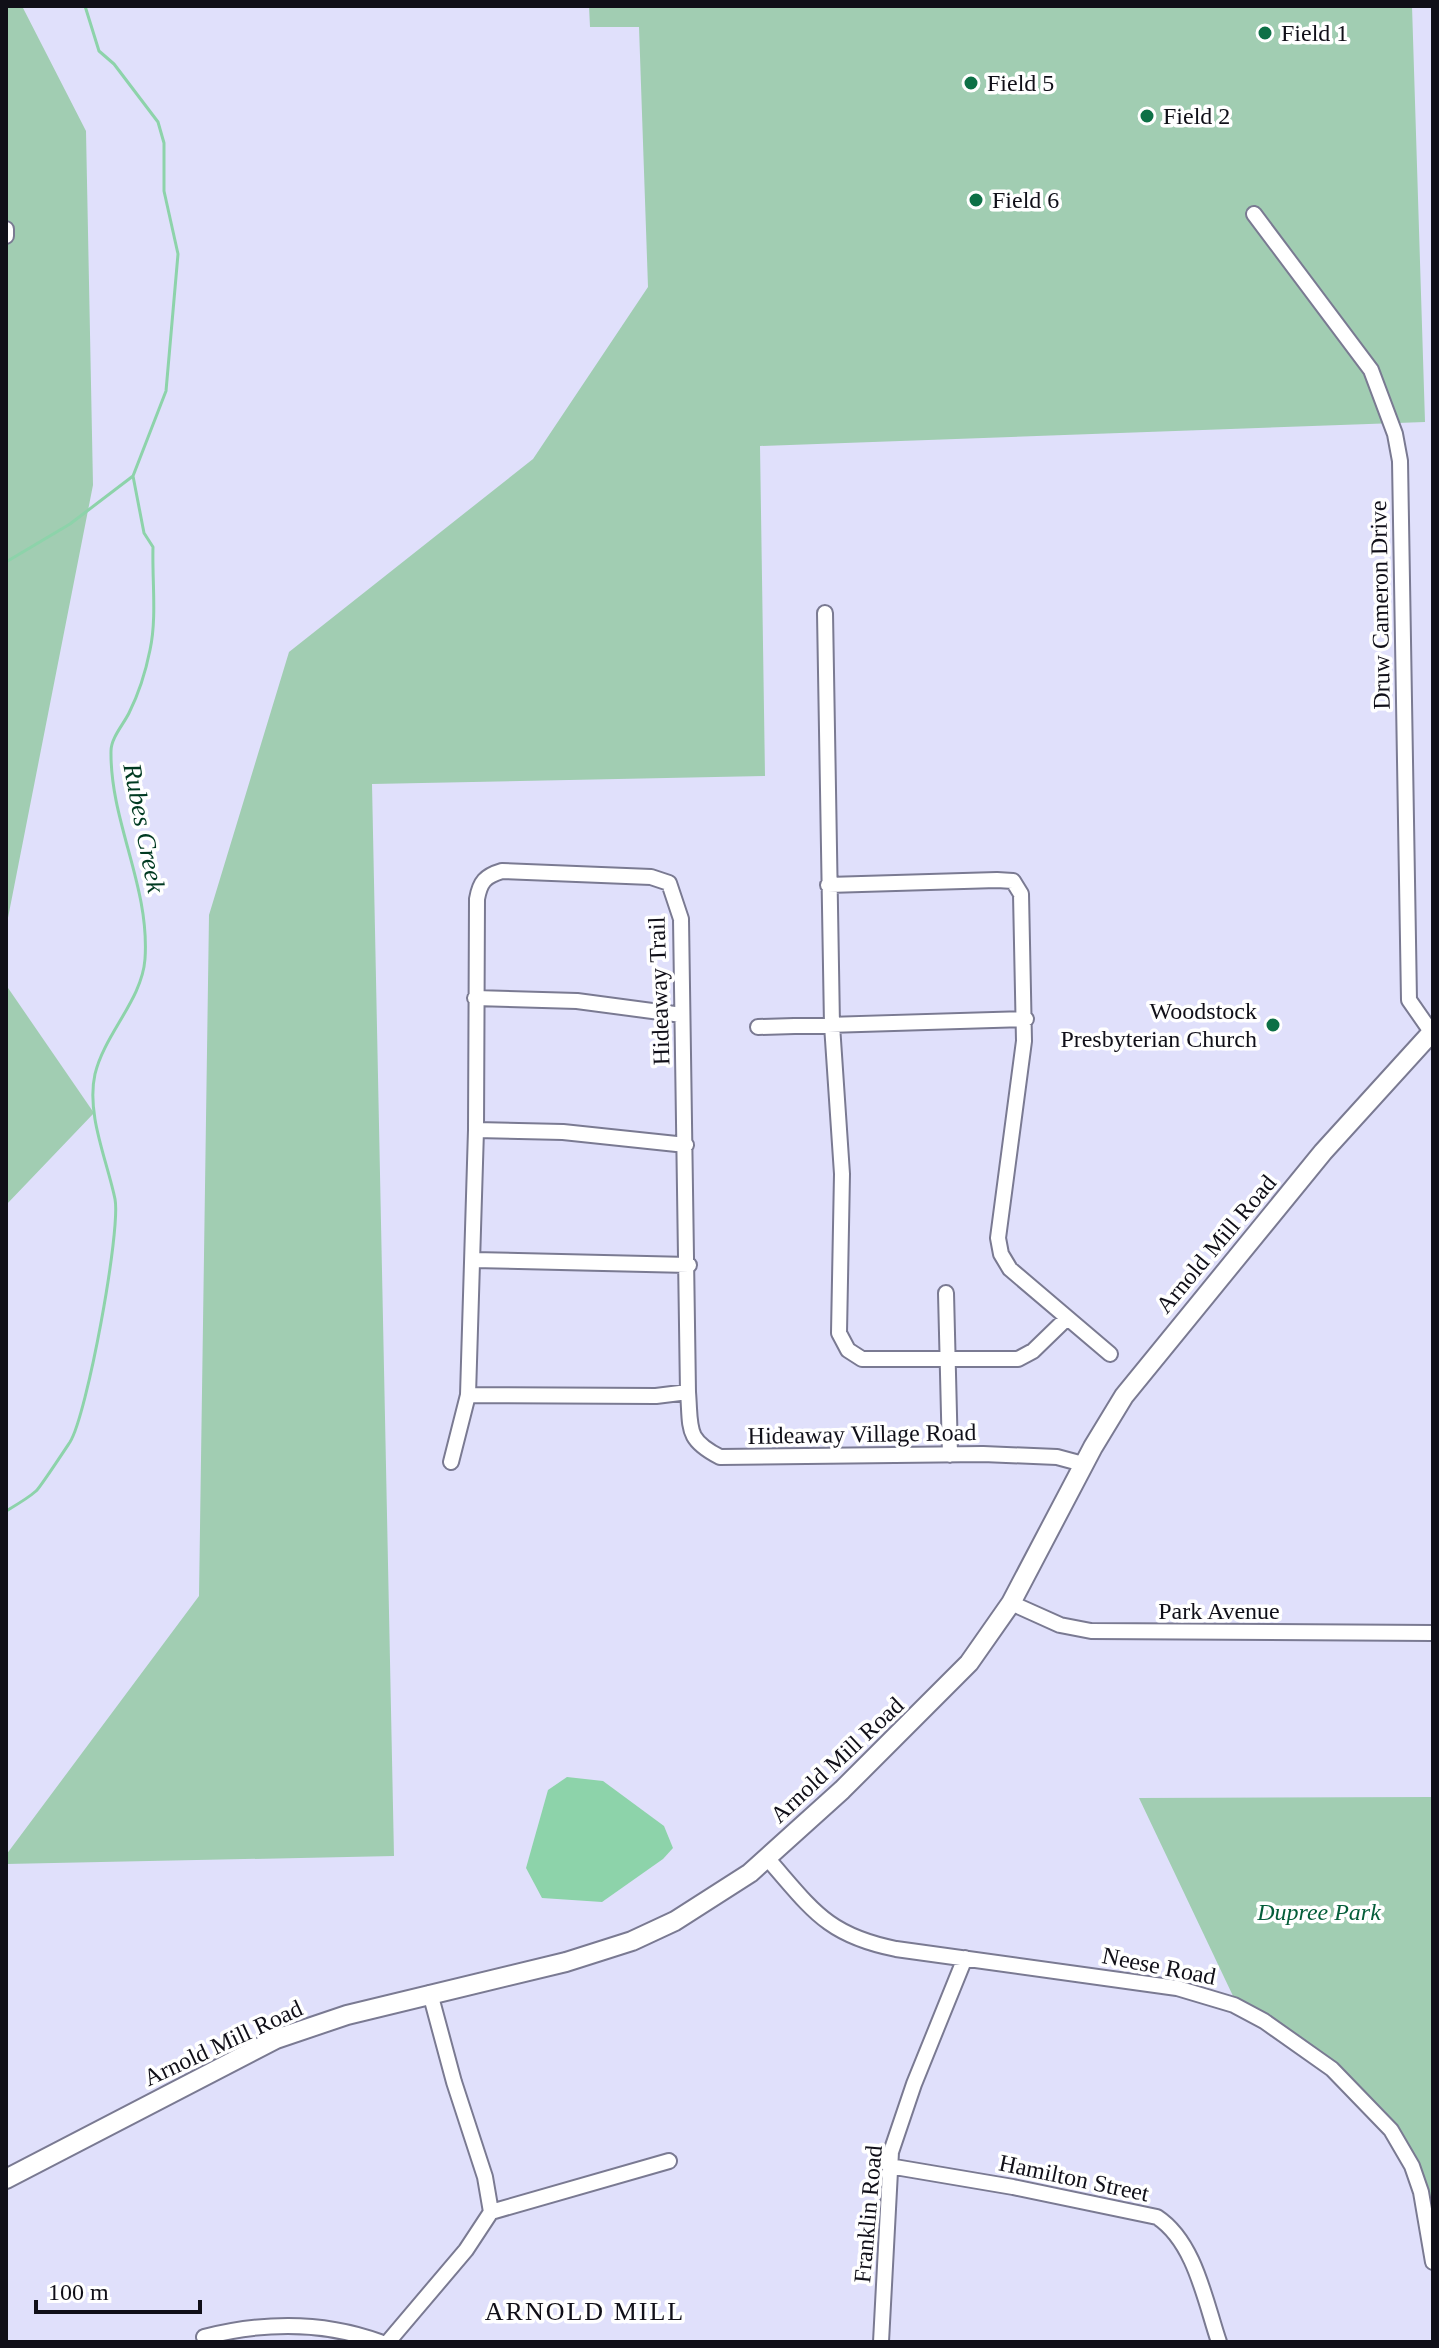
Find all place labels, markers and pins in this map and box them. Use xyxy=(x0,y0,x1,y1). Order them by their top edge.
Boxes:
place label: Field 1 xyxy=(1281,20,1348,46)
marker: Field 1 xyxy=(1256,24,1274,42)
place label: Field 5 xyxy=(987,70,1054,96)
marker: Field 5 xyxy=(962,74,980,92)
place label: Field 2 xyxy=(1163,103,1230,129)
marker: Field 2 xyxy=(1138,107,1156,125)
place label: Field 6 xyxy=(992,187,1059,213)
marker: Field 6 xyxy=(967,191,985,209)
place label: Woodstock Presbyterian Church xyxy=(1060,998,1257,1052)
marker: Woodstock Presbyterian Church xyxy=(1264,1016,1282,1034)

